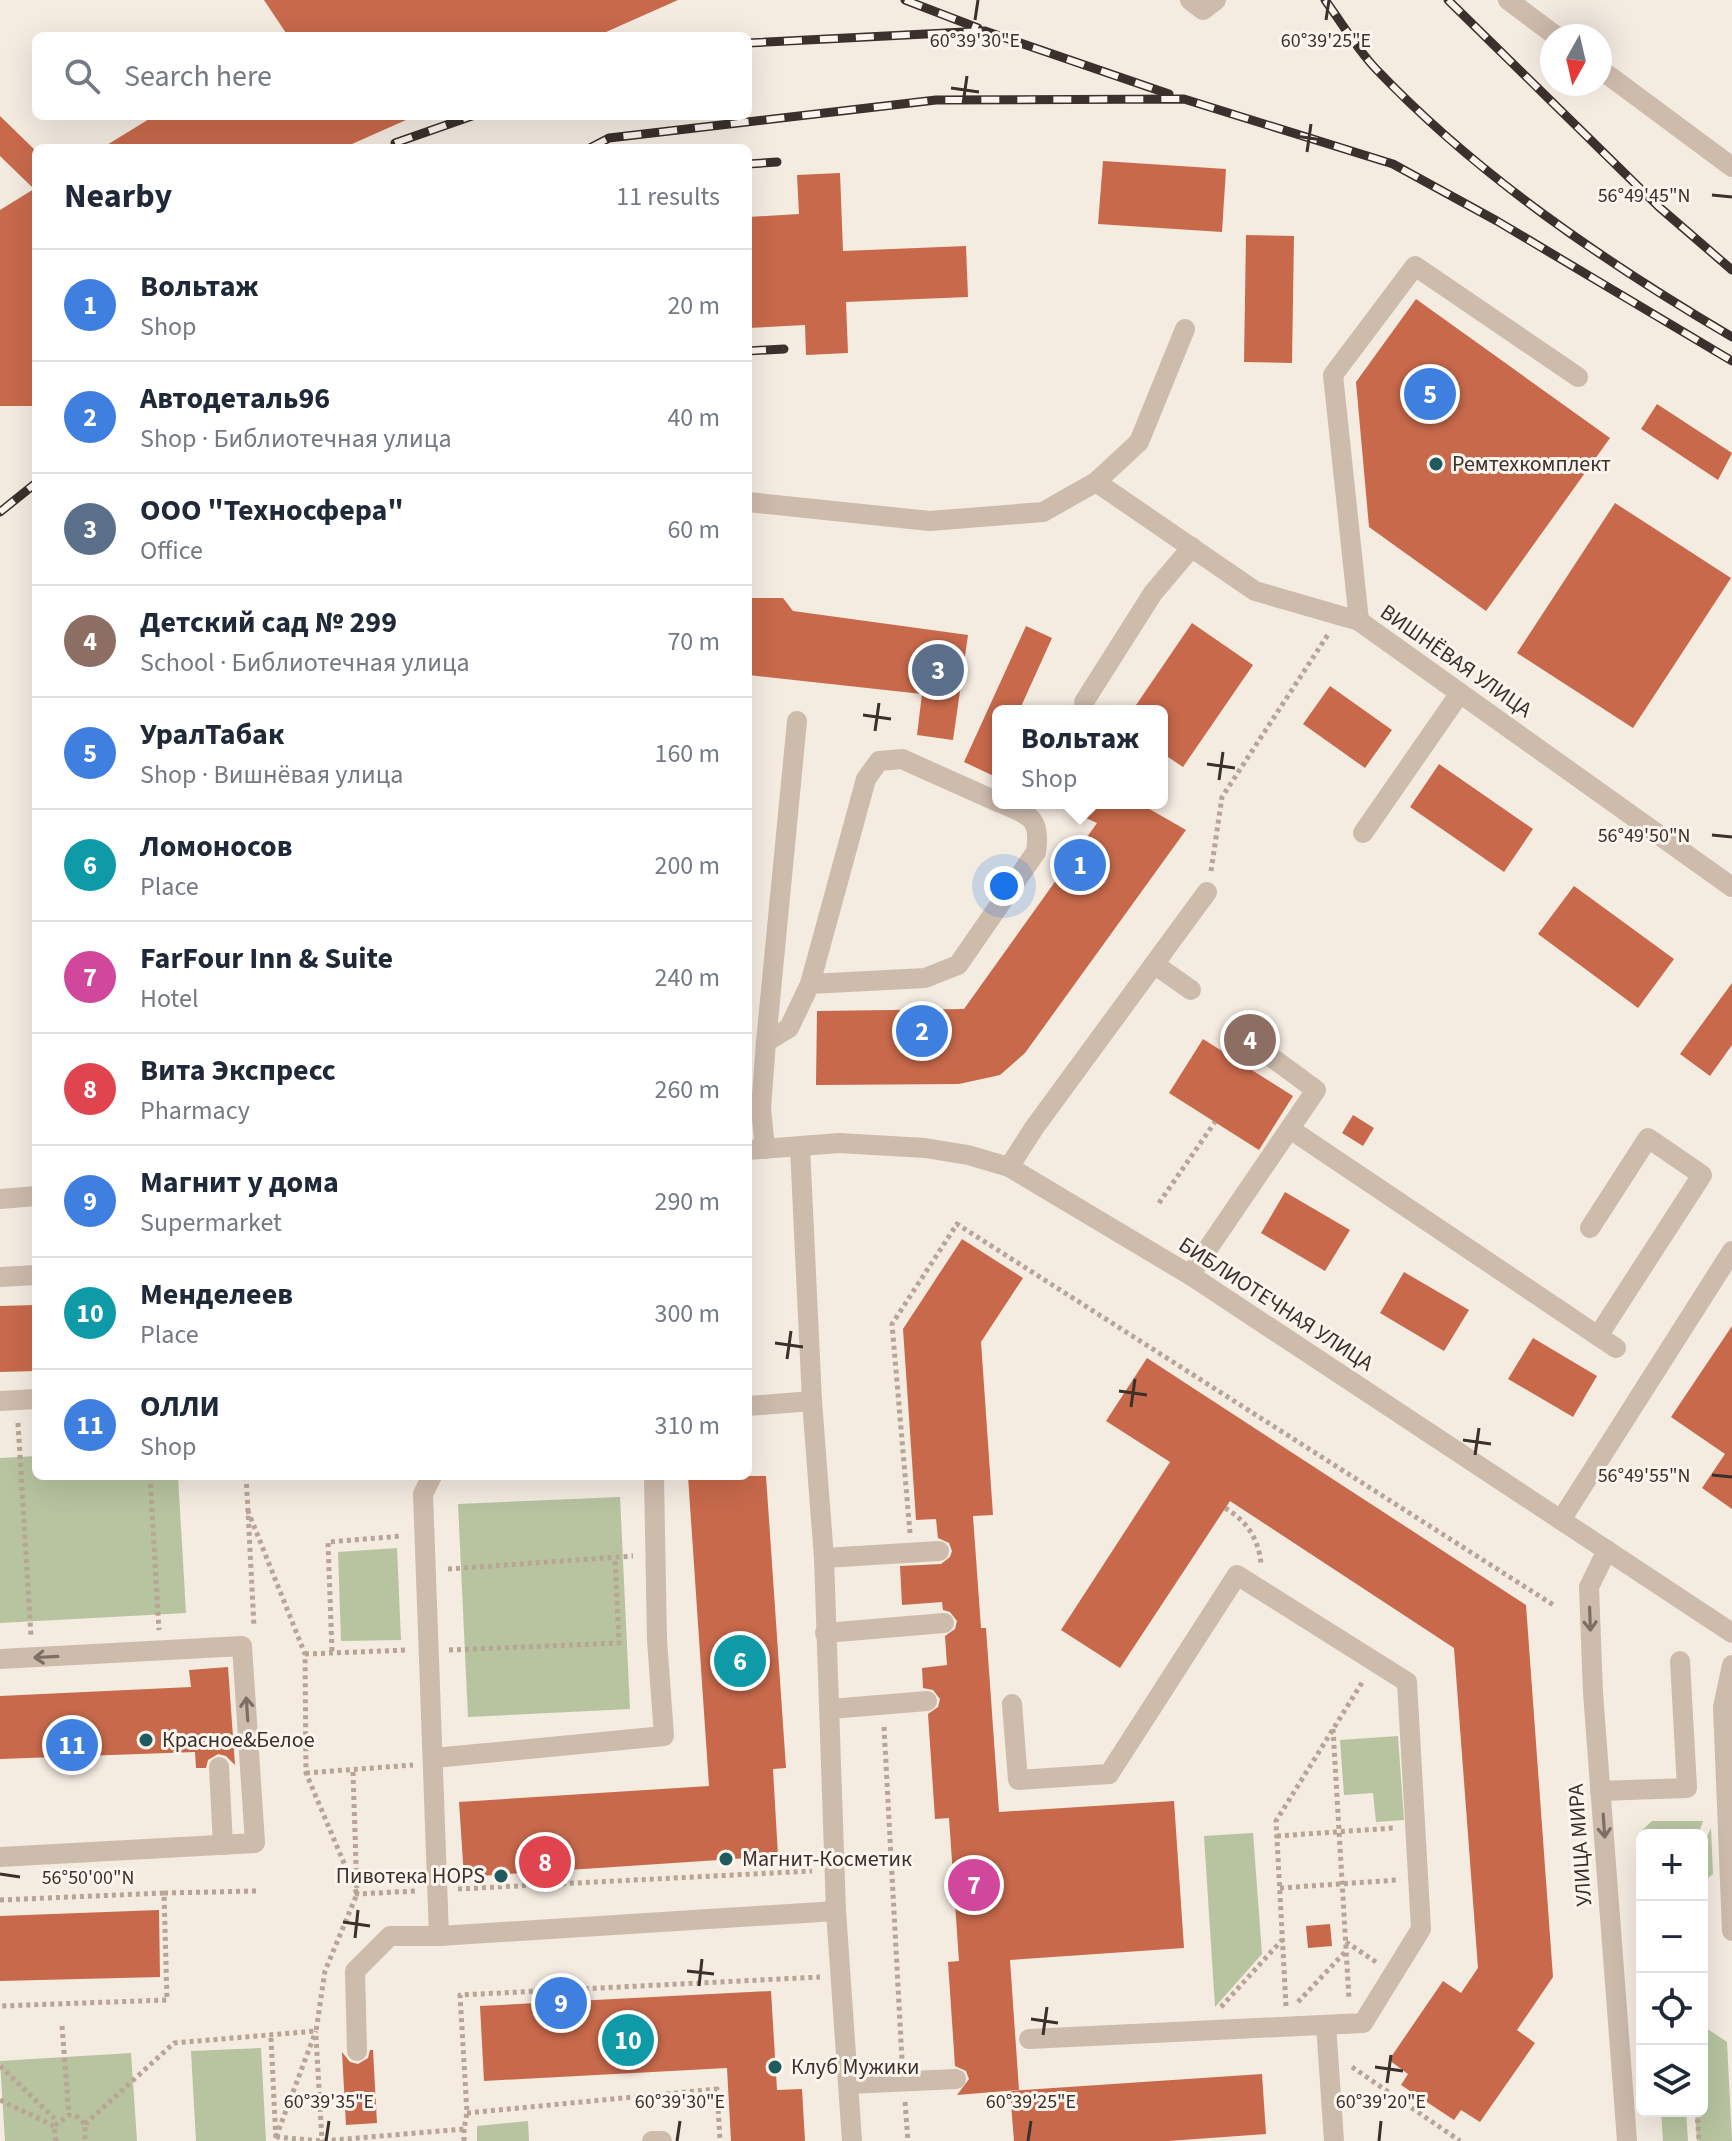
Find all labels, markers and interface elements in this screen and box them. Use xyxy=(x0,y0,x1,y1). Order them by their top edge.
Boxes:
north arrow xyxy=(1540,24,1612,96)
text: 60°39'30"E xyxy=(930,27,1020,55)
text: 60°39'25"E xyxy=(1281,27,1371,55)
search box xyxy=(32,32,752,120)
icon: search xyxy=(60,54,104,98)
text: Search here xyxy=(124,55,272,98)
text: Nearby xyxy=(64,172,172,221)
text: 11 results xyxy=(616,178,720,215)
text: 56°49'45"N xyxy=(1598,182,1690,210)
text: Вольтаж xyxy=(140,265,258,308)
text: 1 xyxy=(83,287,97,324)
text: 20 m xyxy=(667,287,720,324)
text: Shop xyxy=(140,308,197,345)
pin: 5 xyxy=(1404,364,1456,424)
text: Автодеталь96 xyxy=(140,377,330,420)
text: 2 xyxy=(83,399,97,436)
text: 40 m xyxy=(667,399,720,436)
text: Shop · Библиотечная улица xyxy=(140,420,452,457)
place label: Ремтехкомплект xyxy=(1452,448,1611,480)
marker: Ремтехкомплект xyxy=(1427,455,1445,473)
text: ООО "Техносфера" xyxy=(140,489,404,532)
text: 3 xyxy=(83,511,97,548)
text: 60 m xyxy=(667,511,720,548)
text: Office xyxy=(140,532,203,569)
street label: ВИШНЁВАЯ УЛИЦА xyxy=(1373,597,1539,725)
text: Детский сад № 299 xyxy=(140,601,397,644)
text: 4 xyxy=(83,623,97,660)
text: 70 m xyxy=(667,623,720,660)
pin: 3 xyxy=(912,640,964,700)
text: School · Библиотечная улица xyxy=(140,644,470,681)
popup xyxy=(992,705,1168,809)
text: УралТабак xyxy=(140,713,284,756)
text: Вольтаж xyxy=(1021,717,1139,760)
text: 5 xyxy=(83,735,97,772)
text: 160 m xyxy=(654,735,720,772)
text: Shop · Вишнёвая улица xyxy=(140,756,403,793)
text: Shop xyxy=(1021,760,1077,797)
text: 56°49'50"N xyxy=(1598,822,1690,850)
text: Ломоносов xyxy=(140,825,293,868)
pin: 1 xyxy=(1054,835,1106,895)
text: 6 xyxy=(83,847,97,884)
text: 200 m xyxy=(654,847,720,884)
your location xyxy=(984,866,1024,906)
text: Place xyxy=(140,868,199,905)
text: FarFour Inn & Suite xyxy=(140,937,393,980)
text: 7 xyxy=(83,959,97,996)
text: 240 m xyxy=(654,959,720,996)
text: Hotel xyxy=(140,980,199,1017)
pin: 2 xyxy=(896,1001,948,1061)
pin: 4 xyxy=(1224,1010,1276,1070)
text: Вита Экспресс xyxy=(140,1049,336,1092)
text: 8 xyxy=(83,1071,97,1108)
text: 260 m xyxy=(654,1071,720,1108)
text: Pharmacy xyxy=(140,1092,250,1129)
text: Магнит у дома xyxy=(140,1161,339,1204)
text: 9 xyxy=(83,1183,97,1220)
text: 290 m xyxy=(654,1183,720,1220)
text: Supermarket xyxy=(140,1204,282,1241)
street label: БИБЛИОТЕЧНАЯ УЛИЦА xyxy=(1172,1229,1380,1379)
text: Менделеев xyxy=(140,1273,293,1316)
text: 10 xyxy=(76,1295,104,1332)
text: 300 m xyxy=(654,1295,720,1332)
text: Place xyxy=(140,1316,199,1353)
text: ОЛЛИ xyxy=(140,1385,220,1428)
text: 11 xyxy=(76,1407,104,1444)
text: 310 m xyxy=(654,1407,720,1444)
text: Shop xyxy=(140,1428,197,1465)
text: 56°49'55"N xyxy=(1598,1462,1690,1490)
one-way arrow xyxy=(1583,1605,1598,1632)
pin: 6 xyxy=(714,1631,766,1691)
one-way arrow xyxy=(33,1649,60,1664)
one-way arrow xyxy=(239,1696,254,1723)
pin: 11 xyxy=(46,1715,98,1775)
place label: Красное&Белое xyxy=(162,1724,315,1756)
marker: Красное&Белое xyxy=(137,1731,155,1749)
street label: УЛИЦА МИРА xyxy=(1560,1783,1600,1907)
one-way arrow xyxy=(1596,1812,1611,1839)
map controls xyxy=(1636,1829,1708,2117)
button: + xyxy=(1636,1829,1708,1901)
pin: 8 xyxy=(519,1832,571,1892)
place label: Магнит-Косметик xyxy=(742,1843,912,1875)
marker: Магнит-Косметик xyxy=(717,1850,735,1868)
pin: 7 xyxy=(948,1855,1000,1915)
place label: Пивотека HOPS xyxy=(336,1860,485,1892)
text: 56°50'00"N xyxy=(42,1864,134,1892)
marker: Пивотека HOPS xyxy=(492,1867,510,1885)
button: − xyxy=(1636,1901,1708,1973)
pin: 9 xyxy=(535,1973,587,2033)
button: locate xyxy=(1636,1973,1708,2045)
pin: 10 xyxy=(602,2010,654,2070)
button: layers xyxy=(1636,2045,1708,2117)
place label: Клуб Мужики xyxy=(791,2051,919,2083)
marker: Клуб Мужики xyxy=(766,2058,784,2076)
text: 60°39'35"E xyxy=(284,2088,374,2116)
text: 60°39'30"E xyxy=(635,2088,725,2116)
text: 60°39'25"E xyxy=(986,2088,1076,2116)
text: 60°39'20"E xyxy=(1336,2088,1426,2116)

